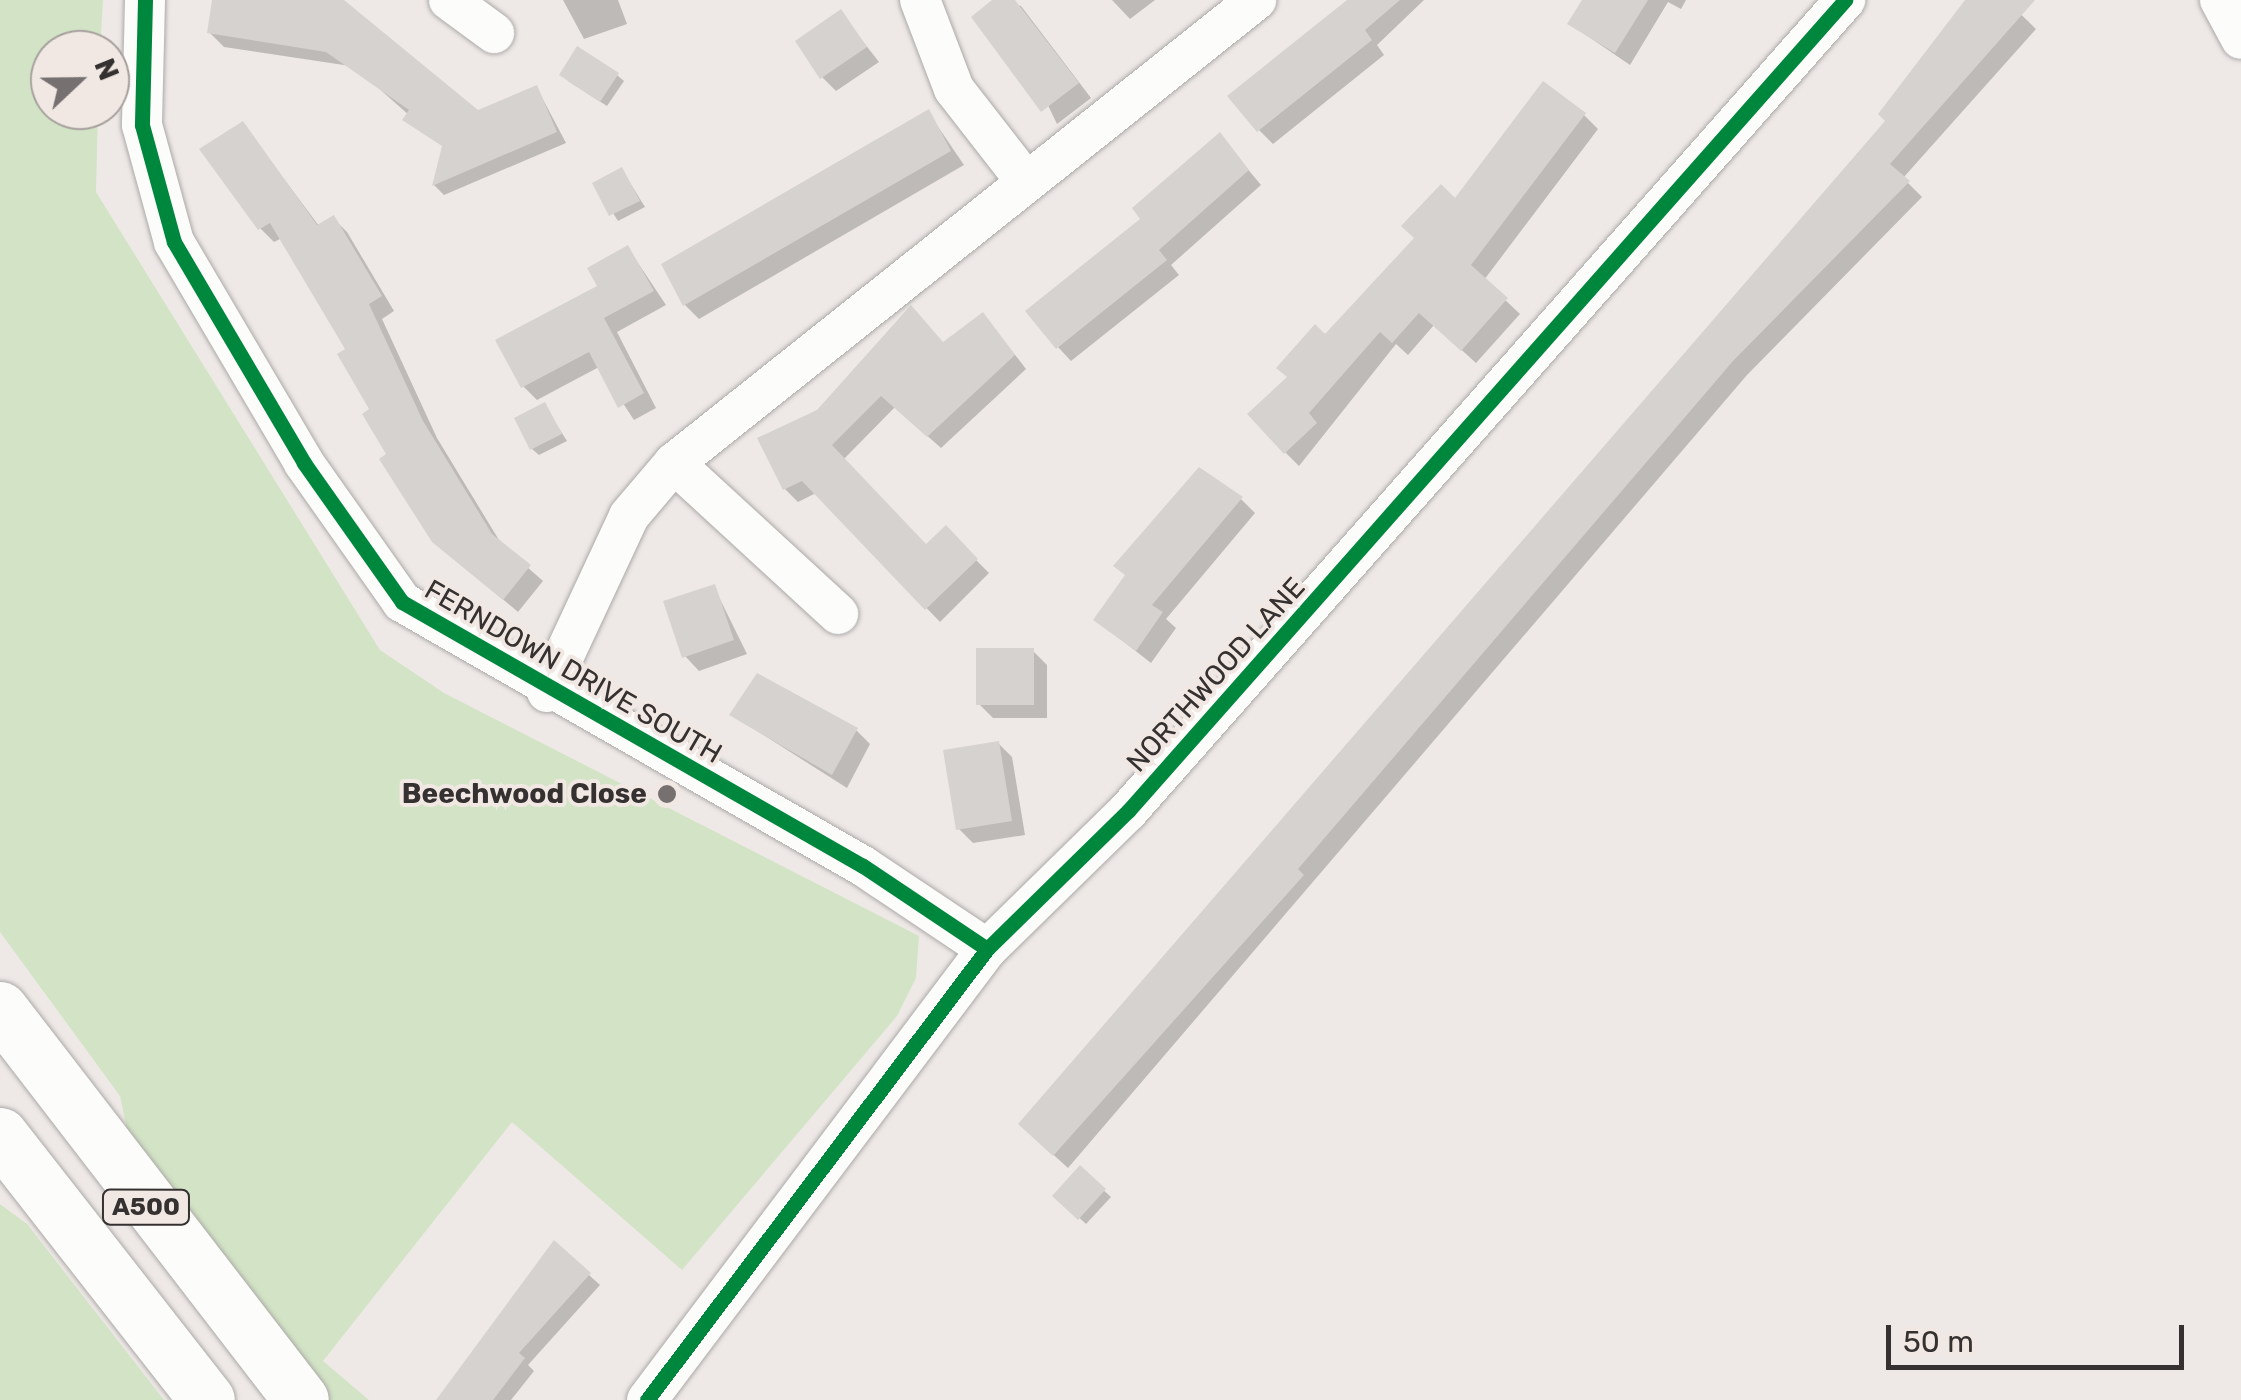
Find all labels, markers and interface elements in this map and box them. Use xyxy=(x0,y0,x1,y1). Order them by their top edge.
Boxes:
north arrow xyxy=(30,30,130,130)
text: N xyxy=(87,54,125,85)
street label: NORTHWOOD LANE xyxy=(1120,571,1312,779)
street label: FERNDOWN DRIVE SOUTH xyxy=(418,573,728,771)
place label: Beechwood Close xyxy=(402,777,647,811)
marker: Beechwood Close xyxy=(656,783,678,805)
road number: A500 xyxy=(101,1187,191,1227)
scale bar xyxy=(1891,1305,2188,1367)
text: 50 m xyxy=(1903,1324,1974,1360)

